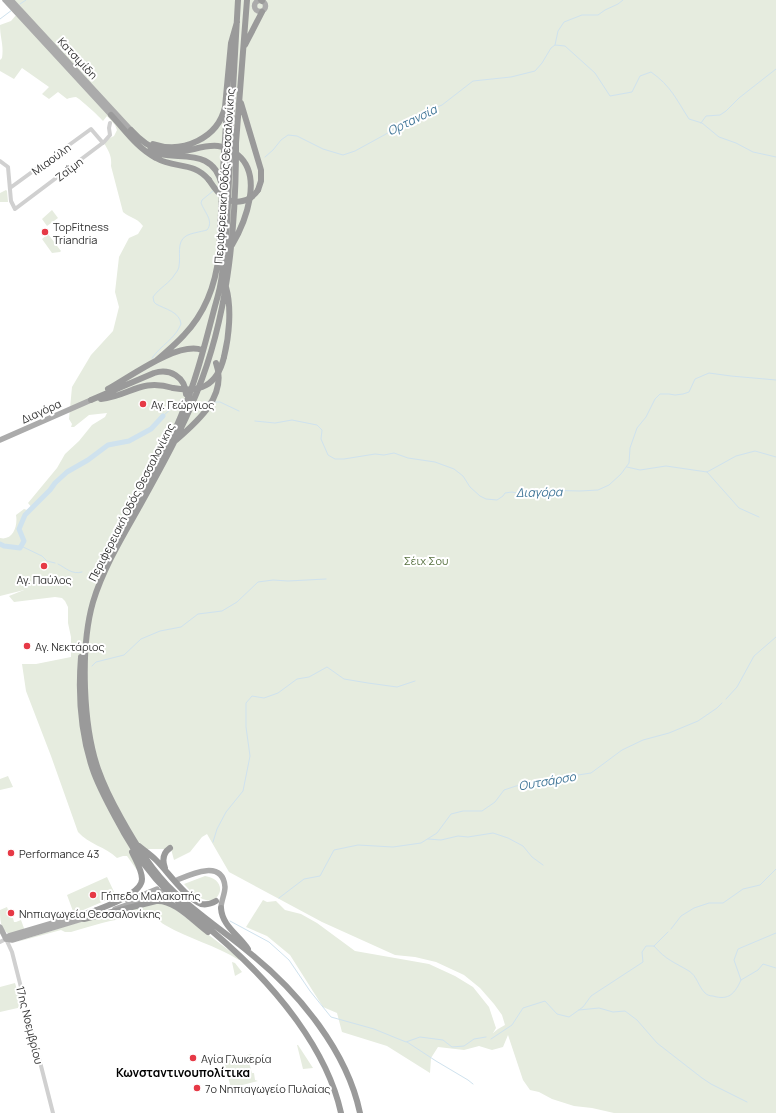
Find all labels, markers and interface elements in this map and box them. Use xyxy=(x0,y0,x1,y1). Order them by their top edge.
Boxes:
street label: Κατσιμίδη xyxy=(55,34,101,82)
street label: Περιφερειακή Οδός Θεσσαλονίκης xyxy=(210,88,238,264)
water label: Ορτανσία xyxy=(384,100,441,139)
street label: Μιαούλη xyxy=(28,140,74,178)
street label: Ζαΐμη xyxy=(52,154,86,184)
place label: TopFitness Triandria xyxy=(53,219,109,247)
marker: TopFitness Triandria xyxy=(40,227,50,237)
street label: Διαγόρα xyxy=(19,396,63,426)
place label: Αγ. Γεώργιος xyxy=(151,397,214,412)
marker: Αγ. Γεώργιος xyxy=(138,399,148,409)
street label: Περιφερειακή Οδός Θεσσαλονίκης xyxy=(84,420,178,584)
water label: Διαγόρα xyxy=(516,483,564,501)
park label: Σέιχ Σου xyxy=(404,553,448,568)
marker: Αγ. Παύλος xyxy=(39,561,49,571)
place label: Αγ. Παύλος xyxy=(16,572,72,587)
place label: Αγ. Νεκτάριος xyxy=(35,639,105,654)
marker: Αγ. Νεκτάριος xyxy=(22,641,32,651)
water label: Ουτσάρσο xyxy=(517,767,578,794)
place label: Performance 43 xyxy=(19,846,99,861)
marker: Performance 43 xyxy=(6,848,16,858)
place label: Γήπεδο Μαλακοπής xyxy=(101,888,201,903)
marker: Γήπεδο Μαλακοπής xyxy=(88,890,98,900)
place label: Νηπιαγωγεία Θεσσαλονίκης xyxy=(19,906,161,921)
marker: Νηπιαγωγεία Θεσσαλονίκης xyxy=(6,908,16,918)
street label: 17ης Νοεμβρίου xyxy=(13,984,47,1066)
place label: Αγία Γλυκερία xyxy=(201,1051,272,1066)
marker: Αγία Γλυκερία xyxy=(188,1053,198,1063)
district label: Κωνσταντινουπολίτικα xyxy=(116,1064,250,1081)
place label: 7ο Νηπιαγωγείο Πυλαίας xyxy=(205,1081,330,1096)
marker: 7ο Νηπιαγωγείο Πυλαίας xyxy=(192,1083,202,1093)

